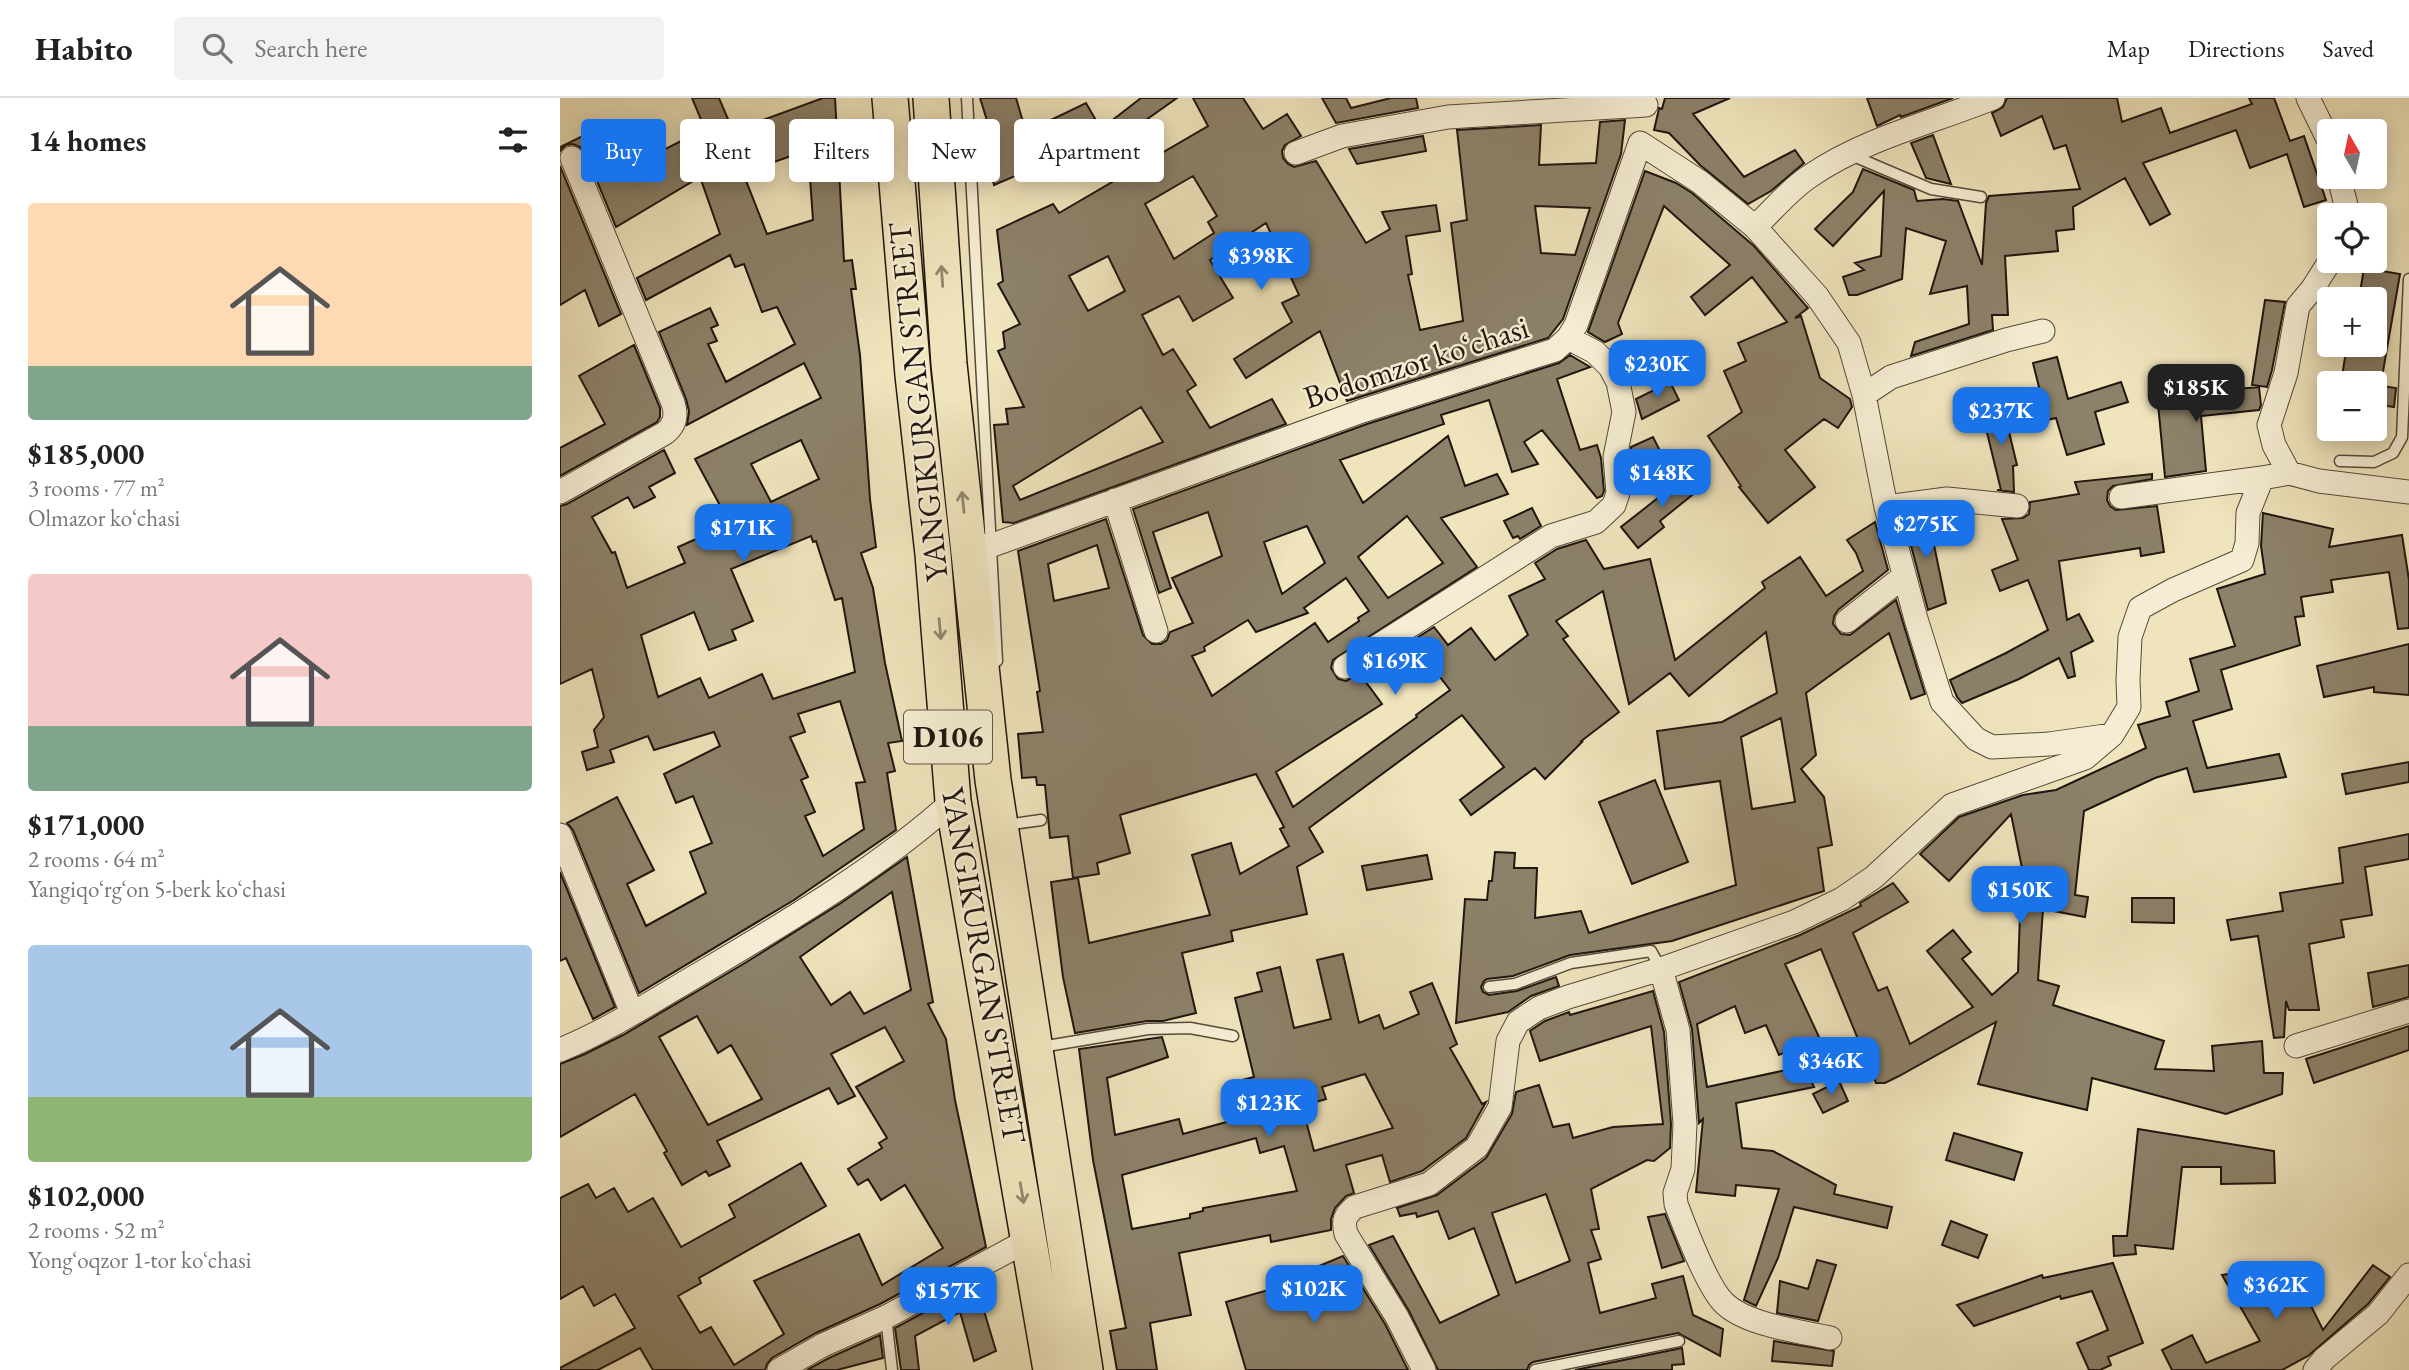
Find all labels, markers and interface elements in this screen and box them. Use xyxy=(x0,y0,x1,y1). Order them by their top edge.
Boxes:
search box xyxy=(174,17,664,80)
text: Habito xyxy=(35,27,132,70)
icon: search xyxy=(198,29,236,67)
text: Search here xyxy=(254,31,367,65)
text: Map xyxy=(2107,33,2150,64)
text: Directions xyxy=(2188,33,2285,64)
text: Saved xyxy=(2323,33,2374,64)
chip: Buy xyxy=(581,119,666,182)
chip: Rent xyxy=(680,119,775,182)
chip: Filters xyxy=(789,119,894,182)
chip: New xyxy=(908,119,1000,182)
chip: Apartment xyxy=(1014,119,1164,182)
north arrow xyxy=(2317,119,2387,189)
map controls xyxy=(2317,119,2387,441)
text: 14 homes xyxy=(28,121,146,160)
icon: filters xyxy=(494,121,532,159)
button: locate xyxy=(2317,203,2387,273)
street label: YANGIKURGAN STREET xyxy=(878,220,958,584)
pin: $398K xyxy=(1212,232,1310,292)
text: $398K xyxy=(1229,240,1293,270)
icon: home xyxy=(217,248,343,374)
one-way arrow xyxy=(936,264,949,287)
button: + xyxy=(2317,287,2387,357)
street label: Bodomzor koʻchasi xyxy=(1298,306,1534,418)
pin: $230K xyxy=(1608,341,1706,400)
text: $230K xyxy=(1625,348,1689,378)
pin: $185K xyxy=(2147,364,2245,424)
button: − xyxy=(2317,371,2387,441)
text: $185K xyxy=(2164,372,2228,402)
pin: $237K xyxy=(1952,388,2050,447)
text: $237K xyxy=(1969,395,2033,425)
text: $185,000 xyxy=(28,434,144,473)
pin: $148K xyxy=(1613,450,1711,509)
text: $148K xyxy=(1630,457,1694,487)
text: 3 rooms · 77 m² xyxy=(28,473,165,503)
one-way arrow xyxy=(956,491,969,514)
pin: $275K xyxy=(1877,500,1975,560)
text: Olmazor koʻchasi xyxy=(28,503,180,533)
pin: $171K xyxy=(694,504,792,564)
text: $275K xyxy=(1894,508,1958,538)
text: $171K xyxy=(711,512,775,542)
one-way arrow xyxy=(933,618,946,640)
icon: home xyxy=(217,619,343,745)
pin: $169K xyxy=(1346,638,1444,697)
text: $169K xyxy=(1363,645,1427,675)
road number: D106 xyxy=(904,710,992,764)
street label: YANGIKURGAN STREET xyxy=(932,784,1036,1147)
text: $171,000 xyxy=(28,805,144,844)
text: 2 rooms · 64 m² xyxy=(28,844,165,874)
pin: $150K xyxy=(1971,866,2069,926)
text: Yangiqoʻrgʻon 5-berk koʻchasi xyxy=(28,874,286,904)
text: $150K xyxy=(1988,874,2052,904)
icon: home xyxy=(217,990,343,1116)
pin: $346K xyxy=(1782,1038,1880,1097)
text: $346K xyxy=(1799,1045,1863,1075)
pin: $123K xyxy=(1220,1080,1318,1139)
text: $123K xyxy=(1237,1087,1301,1117)
text: $102,000 xyxy=(28,1176,144,1215)
one-way arrow xyxy=(1016,1181,1029,1204)
text: 2 rooms · 52 m² xyxy=(28,1215,165,1245)
text: Yongʻoqzor 1-tor koʻchasi xyxy=(28,1245,251,1275)
pin: $362K xyxy=(2227,1262,2325,1321)
pin: $102K xyxy=(1265,1266,1363,1325)
pin: $157K xyxy=(899,1268,997,1327)
text: $362K xyxy=(2244,1269,2308,1299)
text: $102K xyxy=(1282,1273,1346,1303)
text: $157K xyxy=(916,1275,980,1305)

